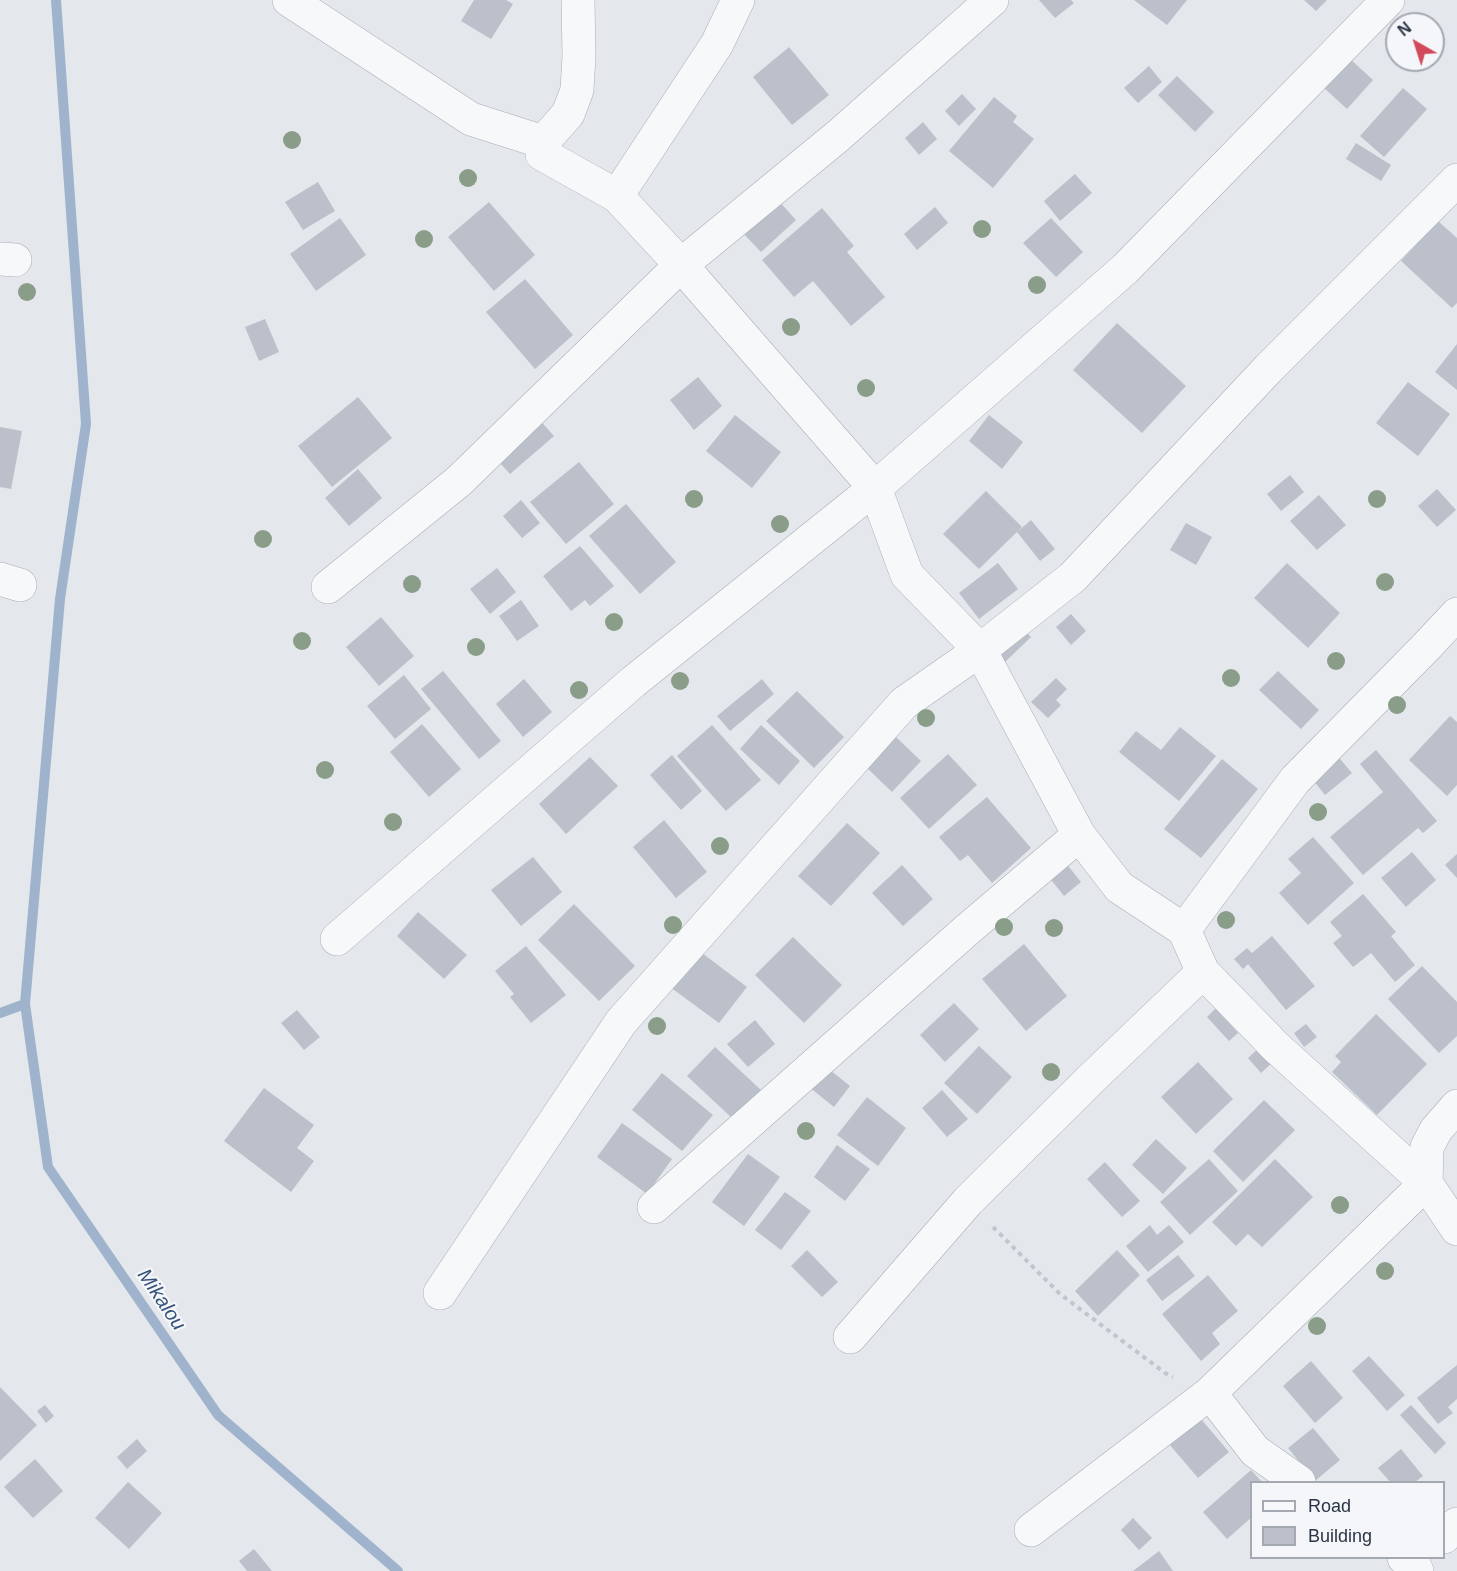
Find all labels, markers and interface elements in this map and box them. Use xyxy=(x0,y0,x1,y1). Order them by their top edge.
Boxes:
north arrow xyxy=(1385,12,1445,72)
text: N xyxy=(1395,19,1414,39)
water label: Mikalou xyxy=(132,1265,190,1335)
legend xyxy=(1250,1481,1445,1559)
text: Road xyxy=(1308,1496,1351,1516)
text: Building xyxy=(1308,1526,1372,1546)

